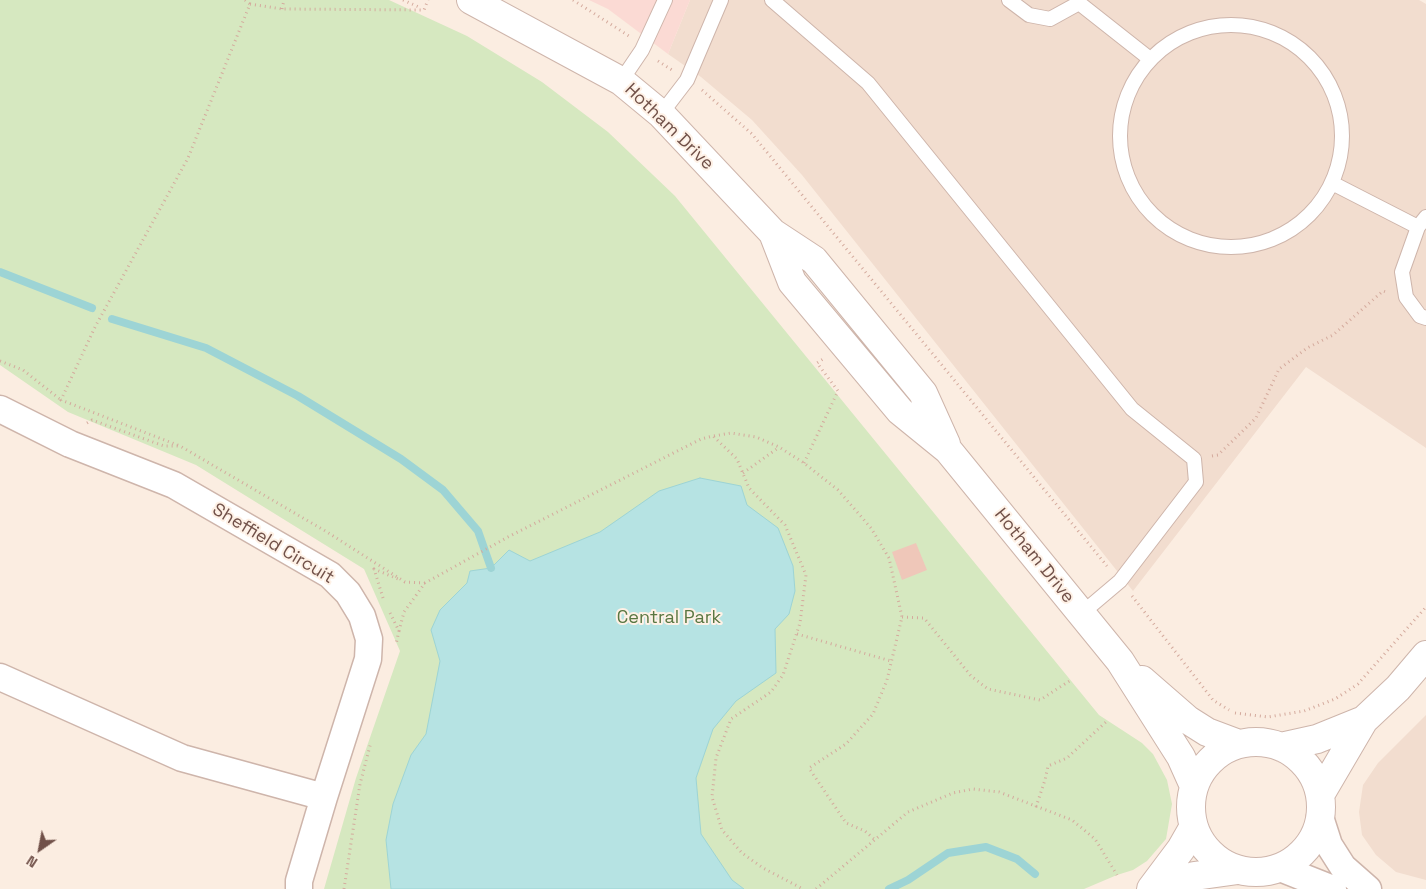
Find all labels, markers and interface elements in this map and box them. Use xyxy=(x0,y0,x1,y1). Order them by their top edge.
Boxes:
street label: Hotham Drive xyxy=(620,79,718,175)
street label: Sheffield Circuit xyxy=(208,499,338,589)
street label: Hotham Drive xyxy=(989,504,1079,608)
park label: Central Park xyxy=(617,607,721,629)
north arrow xyxy=(15,824,65,874)
text: N xyxy=(23,851,41,872)

